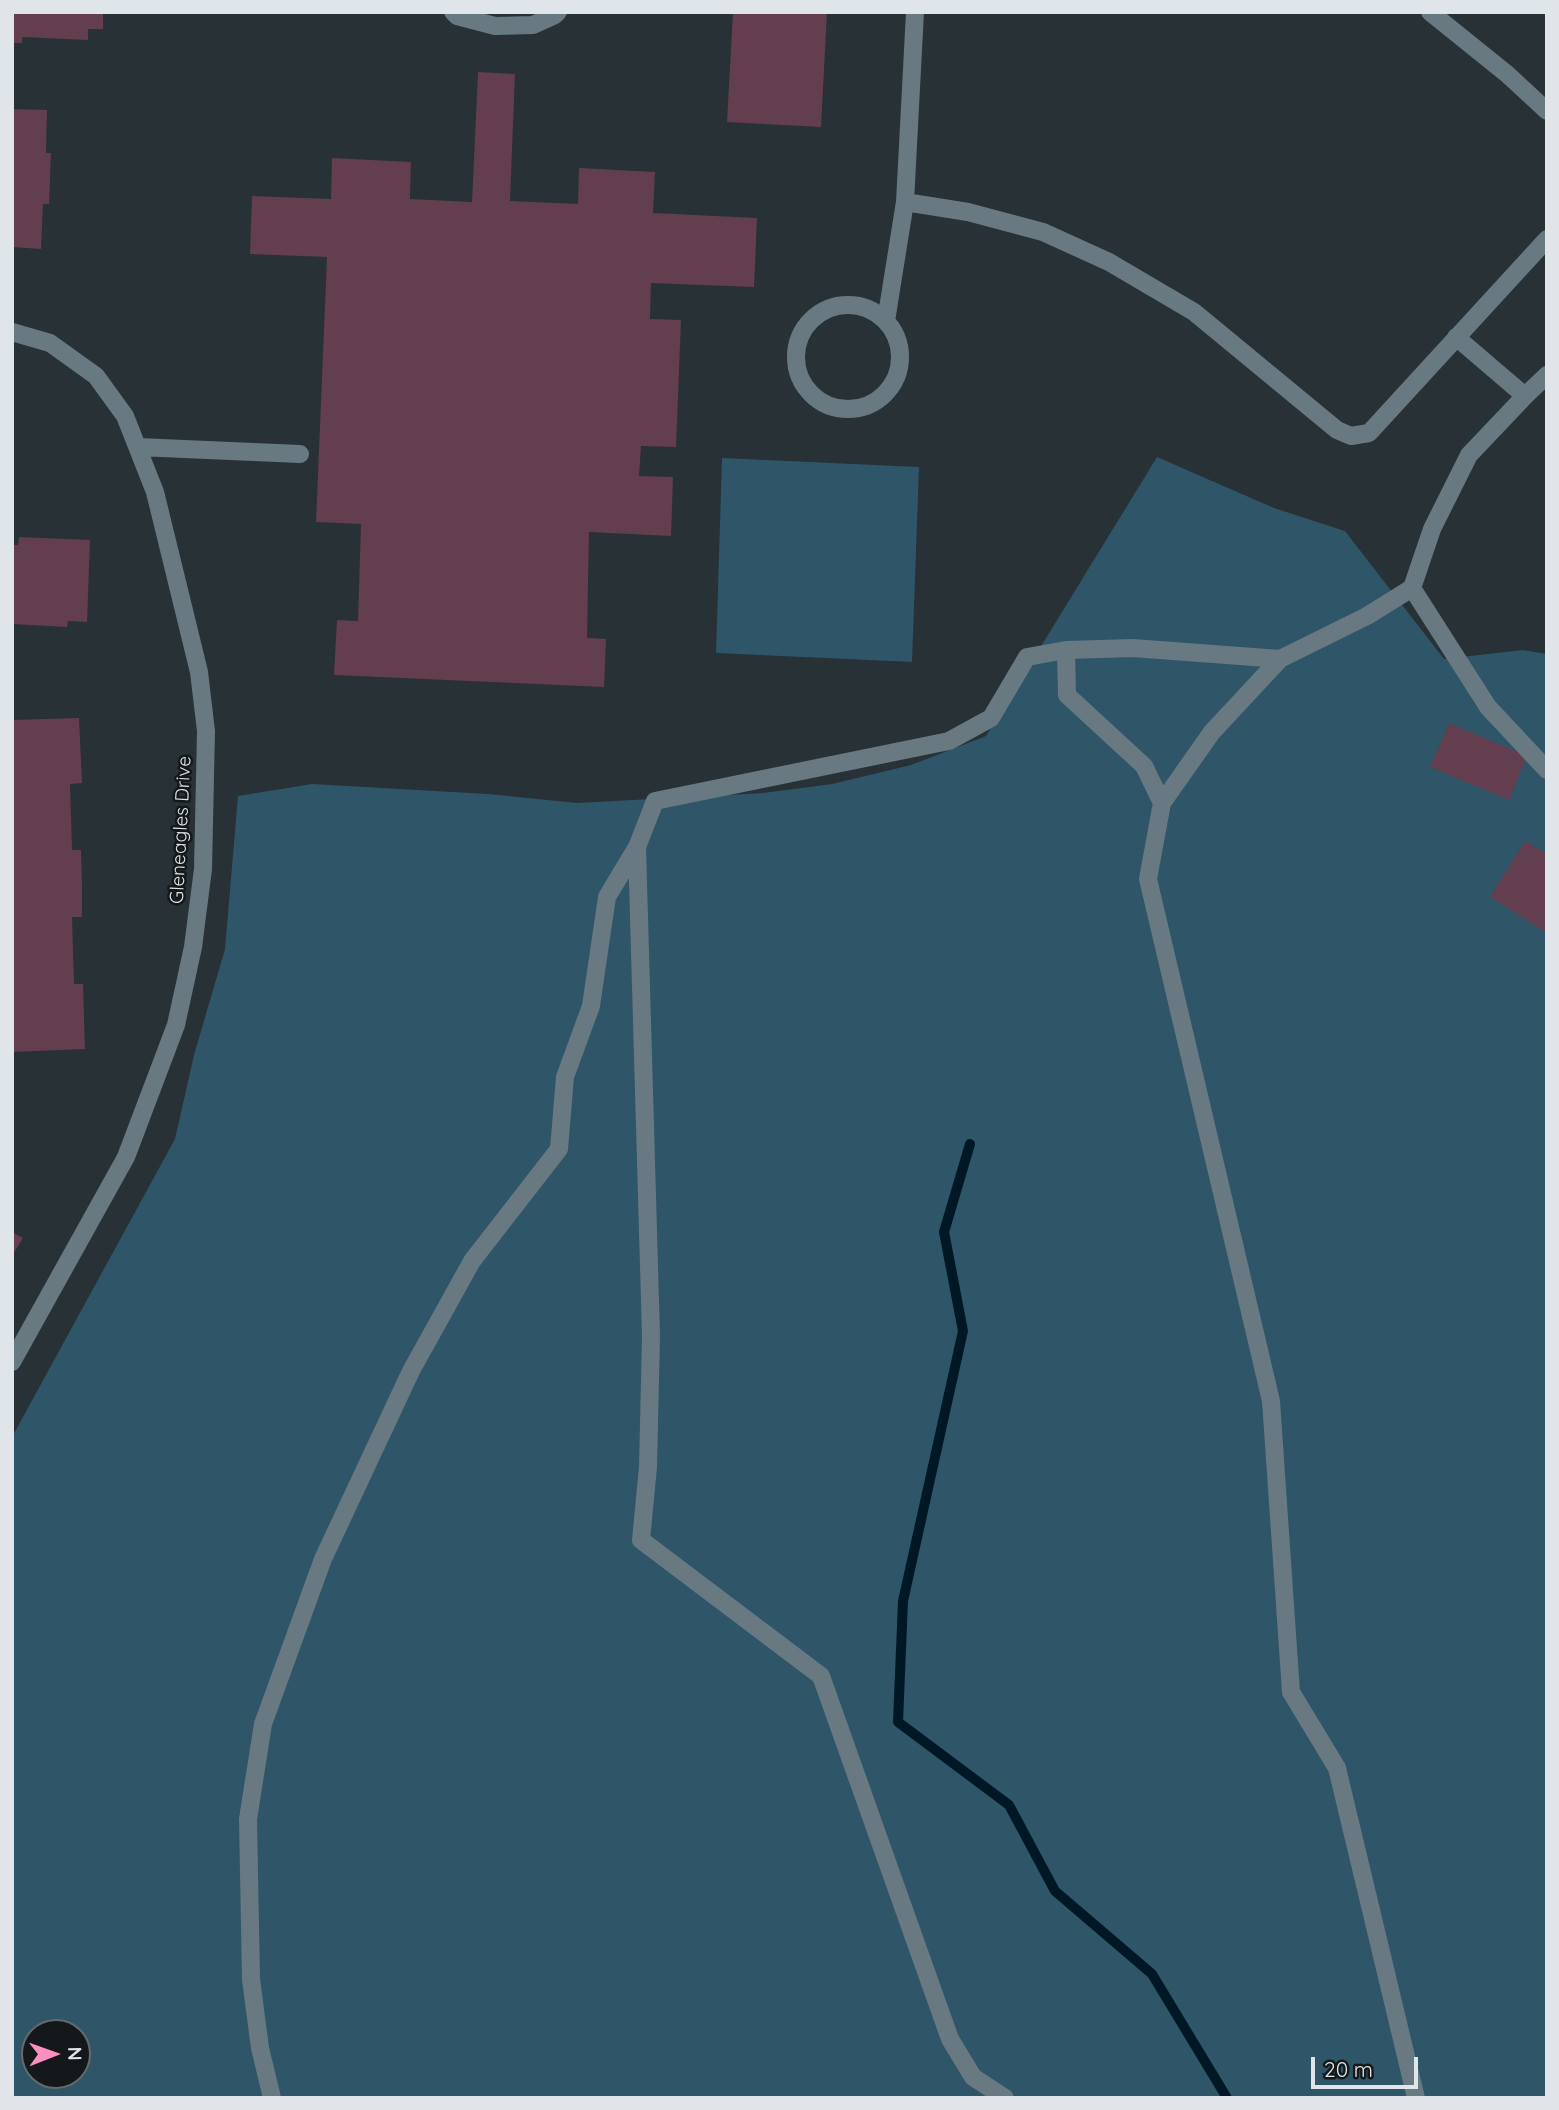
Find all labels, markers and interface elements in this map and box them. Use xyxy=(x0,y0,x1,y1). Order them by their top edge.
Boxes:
street label: Gleneagles Drive xyxy=(166,755,196,905)
north arrow xyxy=(21,2019,91,2089)
scale bar xyxy=(1314,2044,1421,2088)
text: N xyxy=(63,2046,87,2061)
text: 20 m xyxy=(1324,2056,1373,2082)

